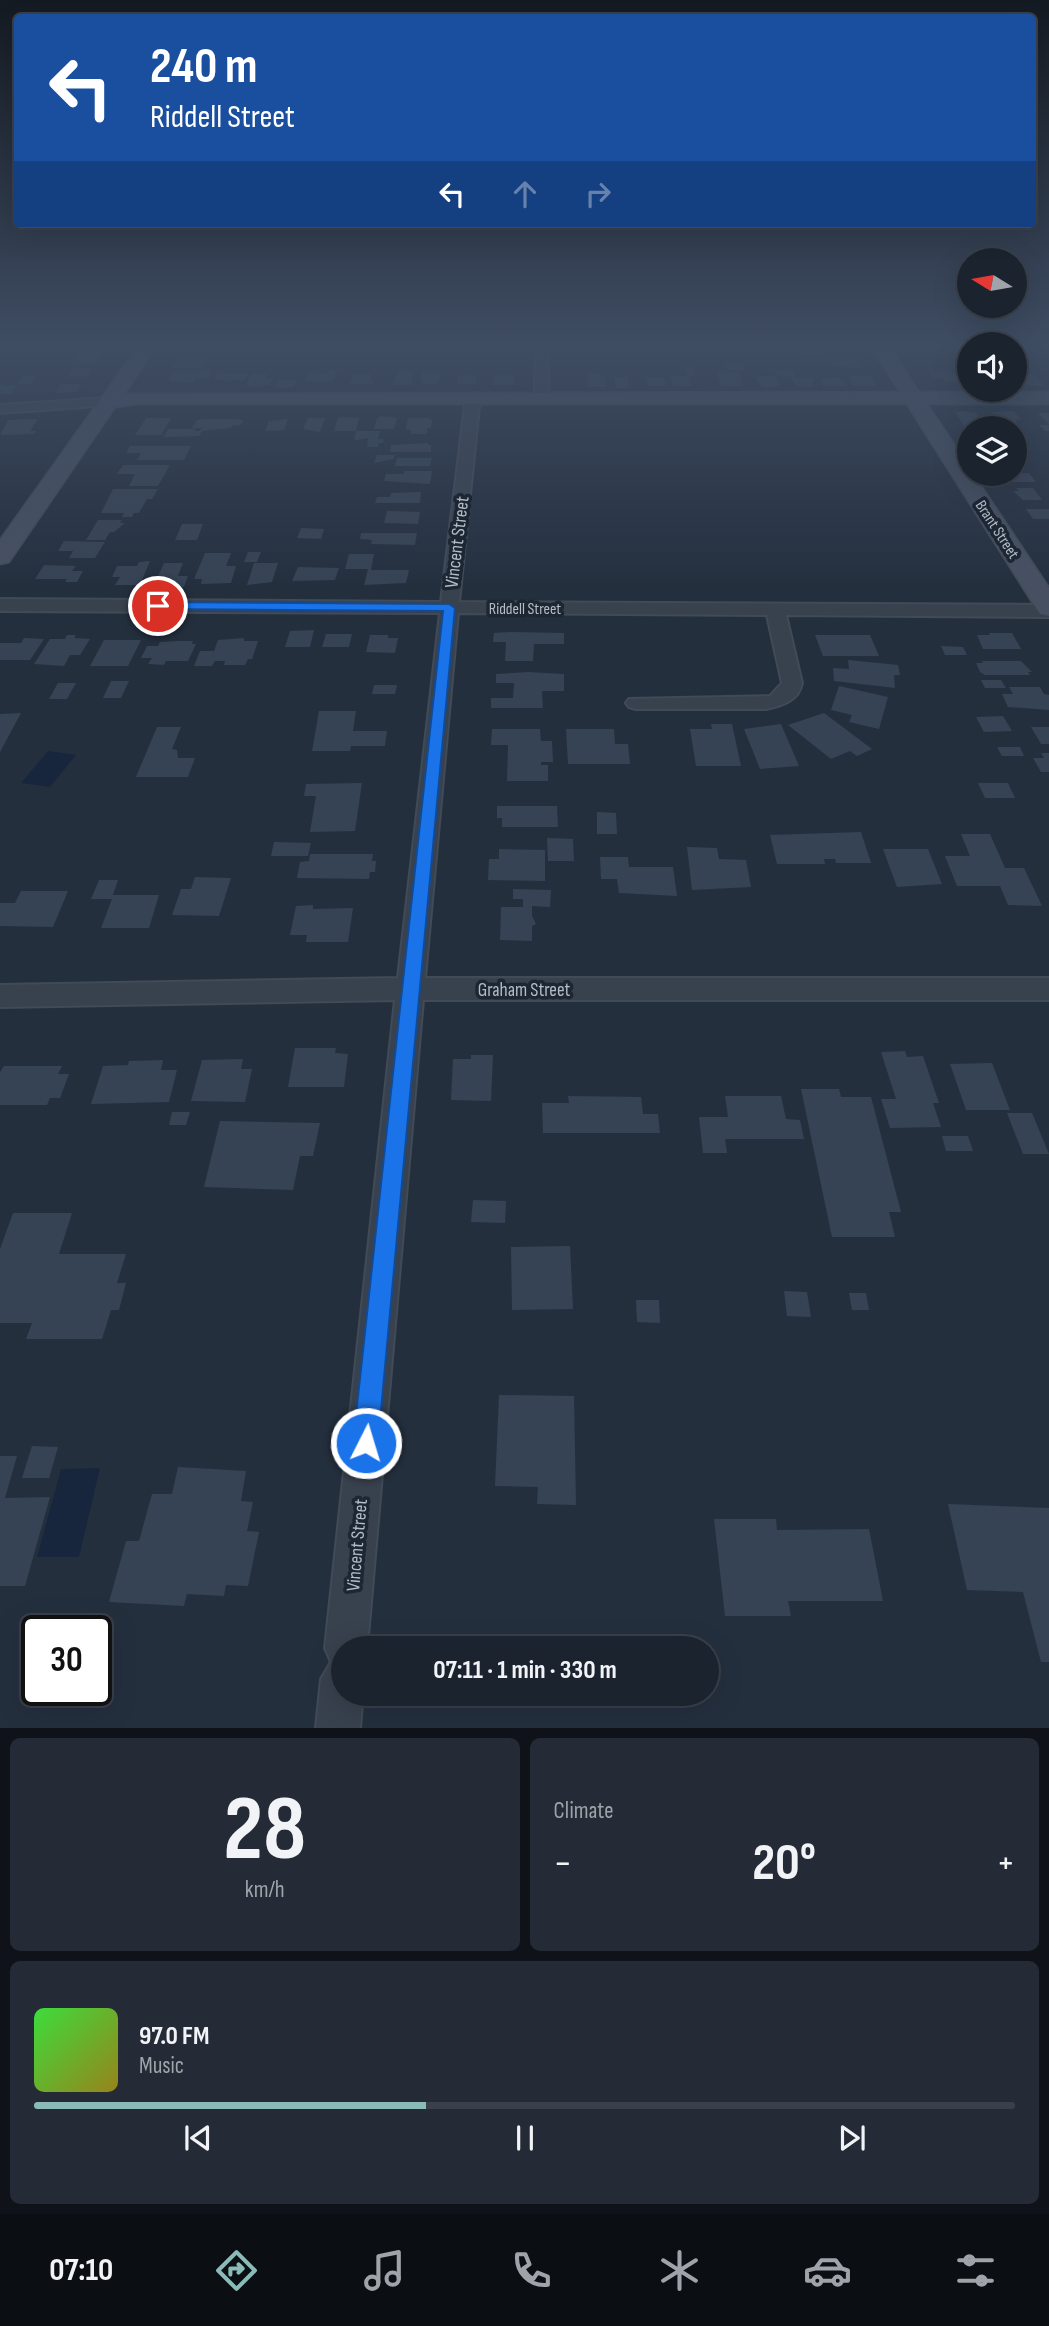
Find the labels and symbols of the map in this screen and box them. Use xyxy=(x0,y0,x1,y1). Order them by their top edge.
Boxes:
north arrow xyxy=(957,248,1027,318)
street label: Vincent Street xyxy=(440,495,475,590)
street label: Brant Street xyxy=(971,497,1023,563)
pin xyxy=(128,576,188,636)
street label: Riddell Street xyxy=(489,600,561,619)
street label: Graham Street xyxy=(478,979,571,1002)
position arrow xyxy=(329,1406,403,1480)
street label: Vincent Street xyxy=(342,1498,373,1592)
speed limit sign: 30 xyxy=(21,1615,112,1706)

